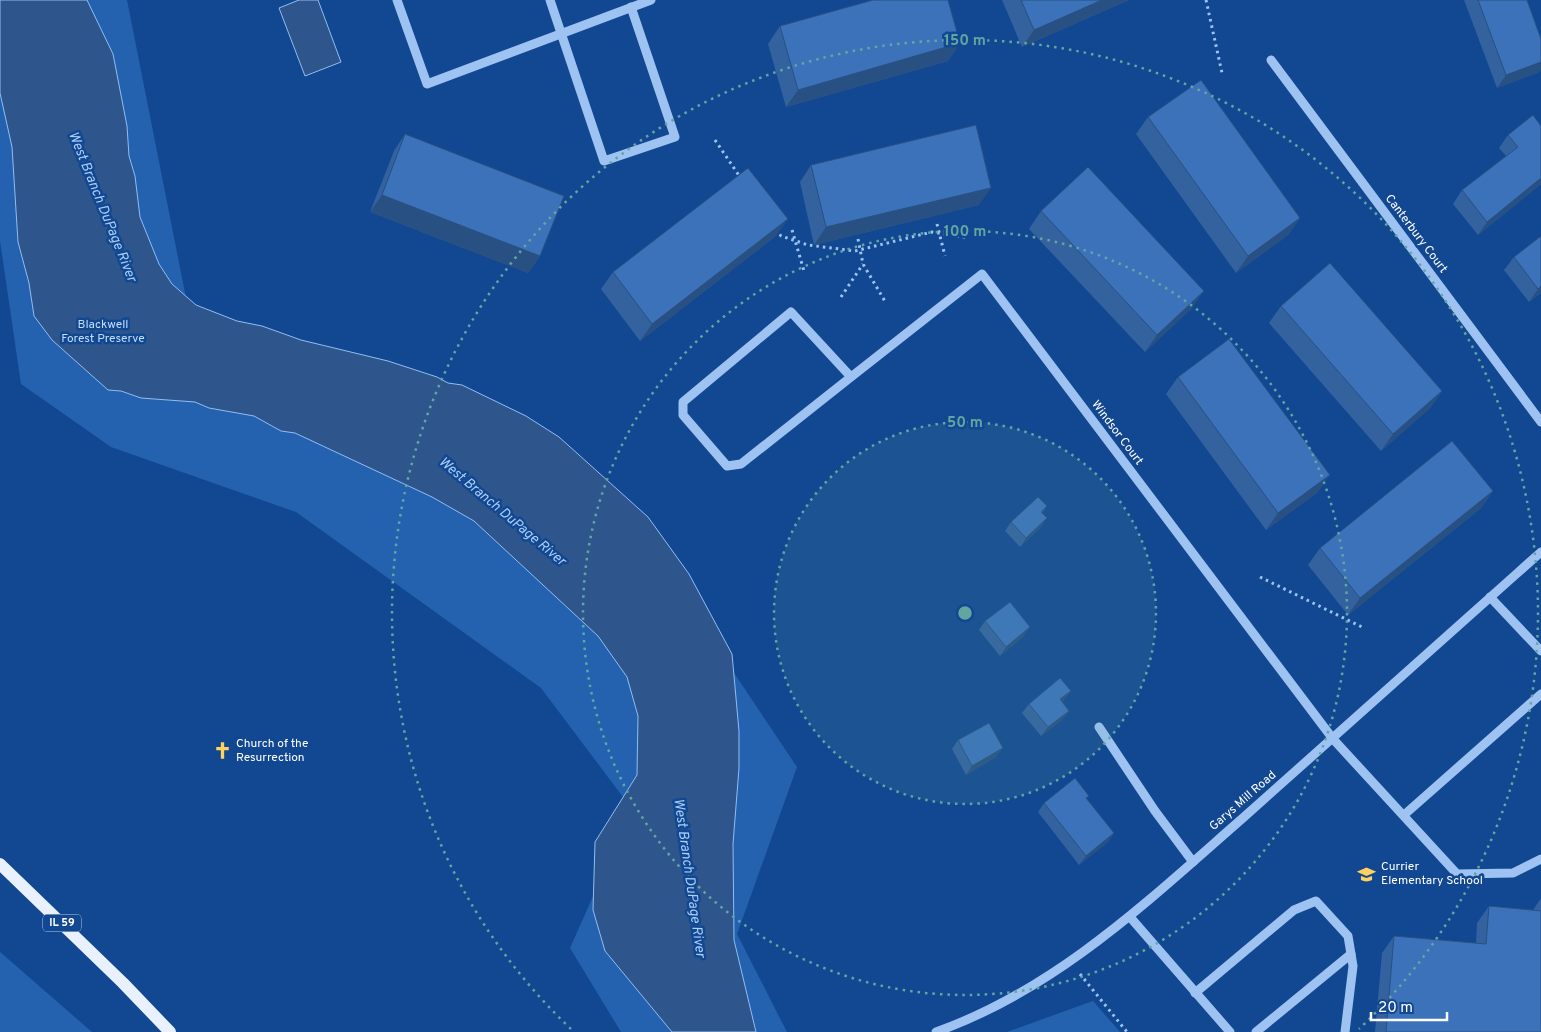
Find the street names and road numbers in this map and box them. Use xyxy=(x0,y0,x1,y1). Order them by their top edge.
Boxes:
street label: Canterbury Court xyxy=(1381,191,1451,277)
street label: Windsor Court xyxy=(1087,397,1147,469)
street label: Garys Mill Road xyxy=(1206,768,1280,834)
road number: IL 59 xyxy=(43,914,81,931)

